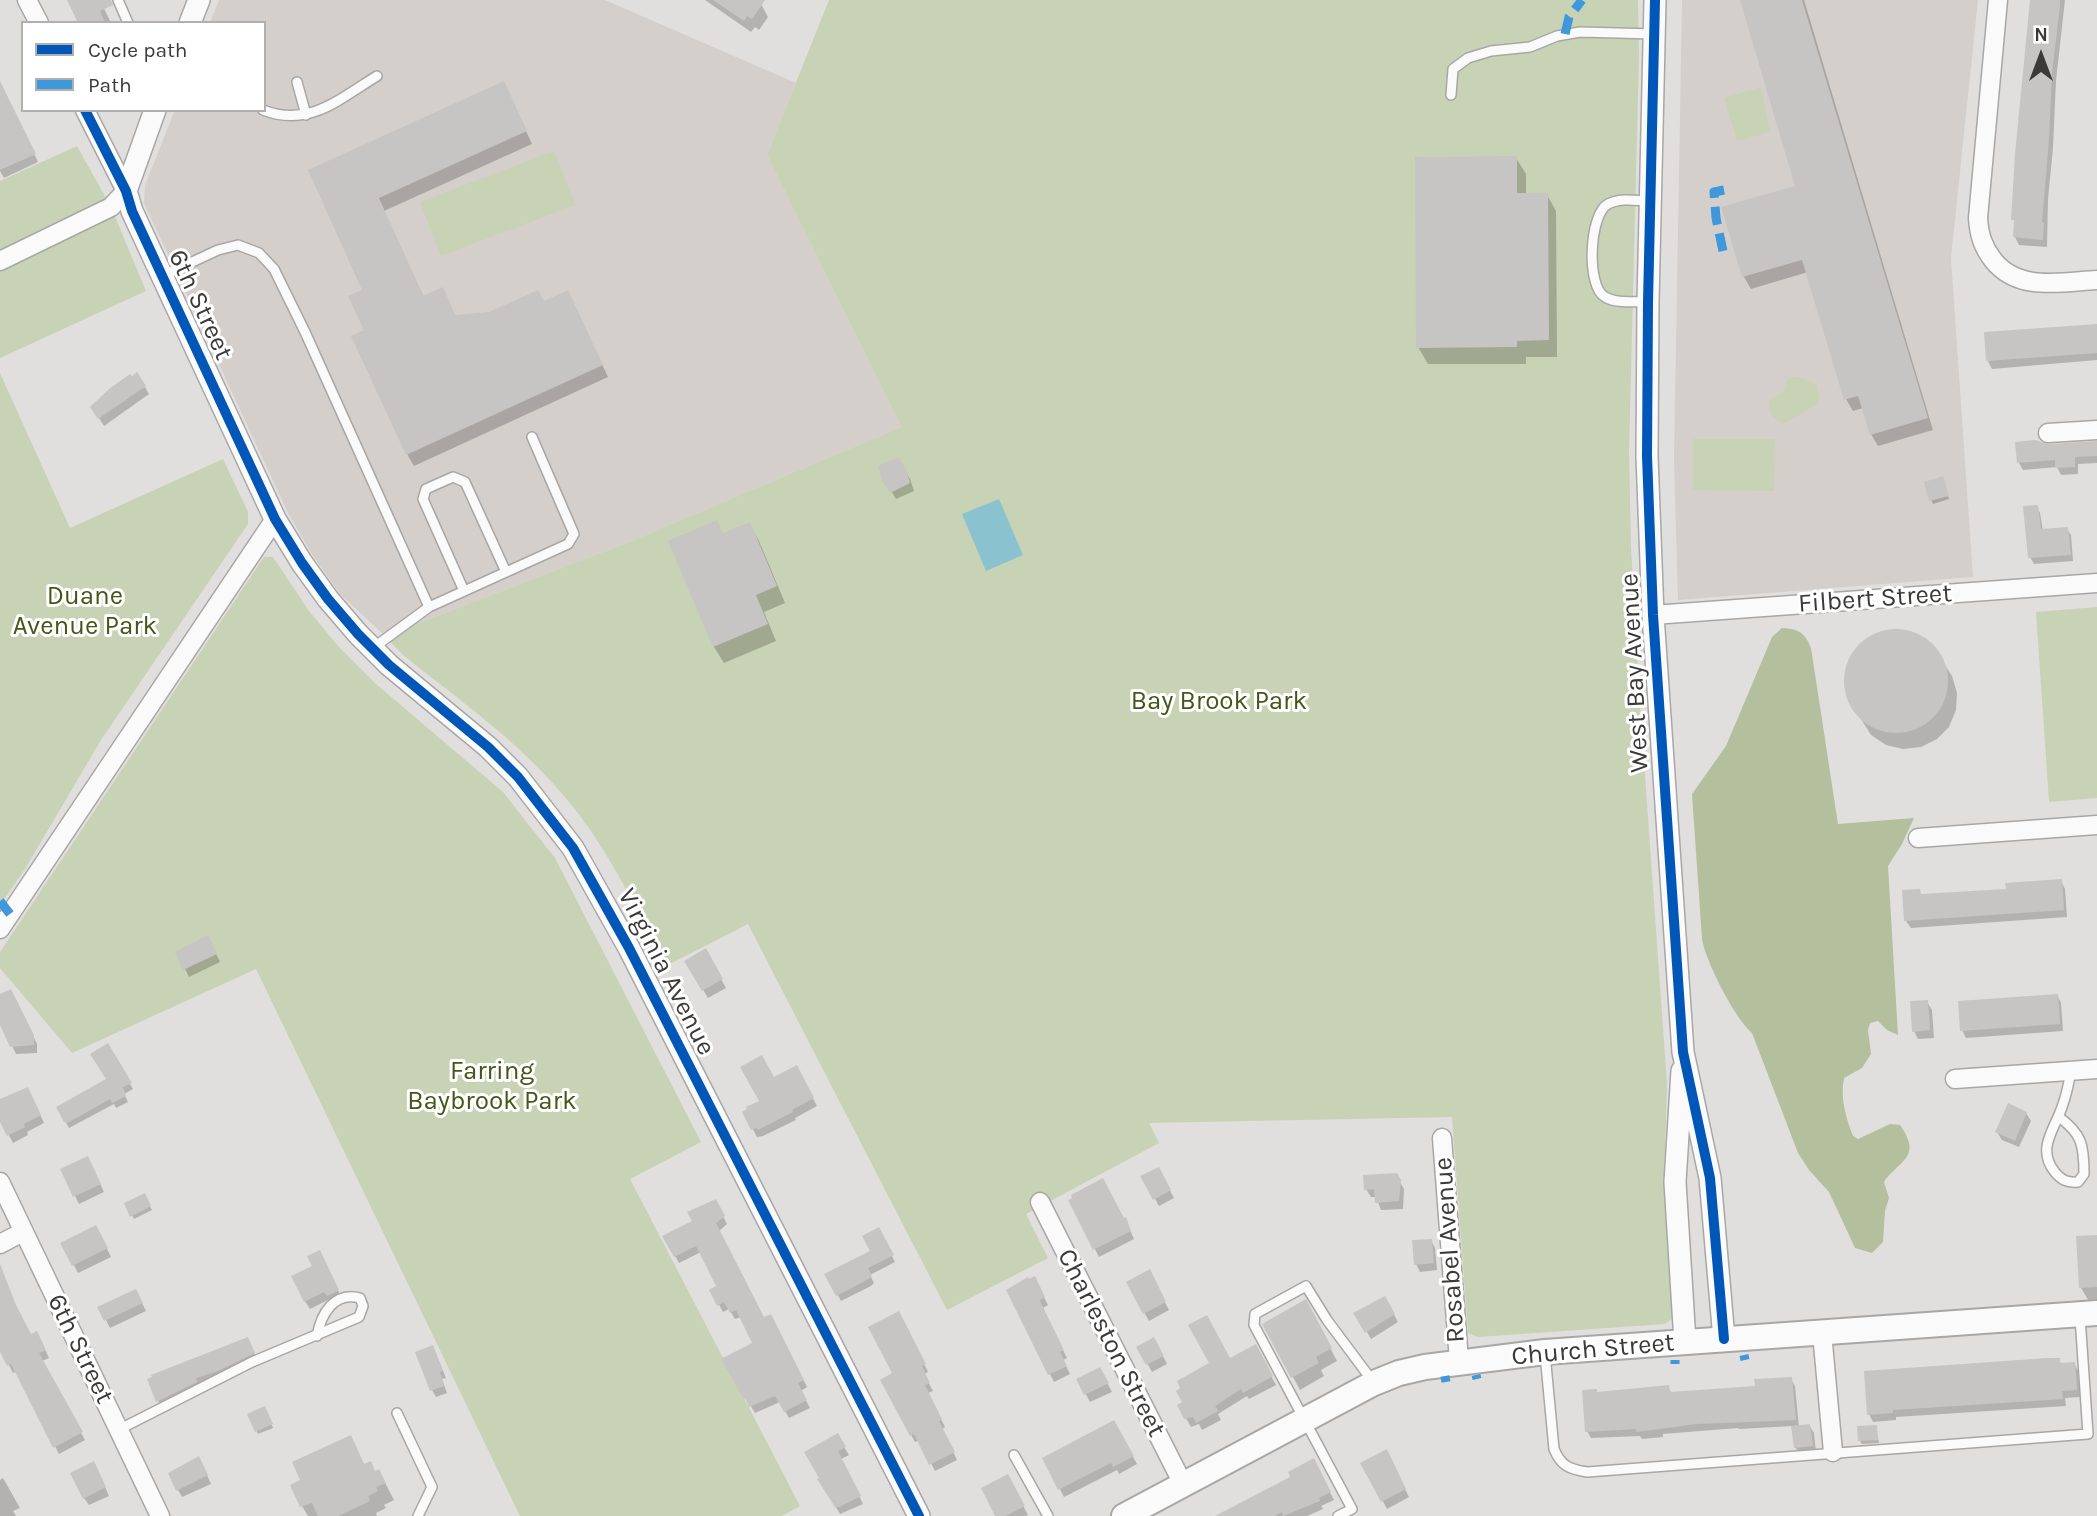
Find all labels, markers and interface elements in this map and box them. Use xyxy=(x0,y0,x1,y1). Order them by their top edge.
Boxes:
legend xyxy=(21,21,266,112)
north arrow xyxy=(2006,21,2076,91)
text: N xyxy=(2034,24,2048,46)
text: Cycle path xyxy=(88,38,188,62)
text: Path xyxy=(88,73,132,97)
street label: 6th Street xyxy=(161,245,239,365)
street label: West Bay Avenue xyxy=(1614,572,1656,774)
street label: Filbert Street xyxy=(1797,578,1953,620)
park label: Duane Avenue Park xyxy=(13,581,157,642)
park label: Bay Brook Park xyxy=(1131,686,1307,718)
street label: Virginia Avenue xyxy=(610,883,722,1061)
park label: Farring Baybrook Park xyxy=(407,1056,577,1118)
street label: Rosabel Avenue xyxy=(1428,1156,1472,1344)
street label: Charleston Street xyxy=(1050,1244,1172,1442)
street label: 6th Street xyxy=(40,1289,120,1409)
street label: Church Street xyxy=(1510,1327,1676,1373)

